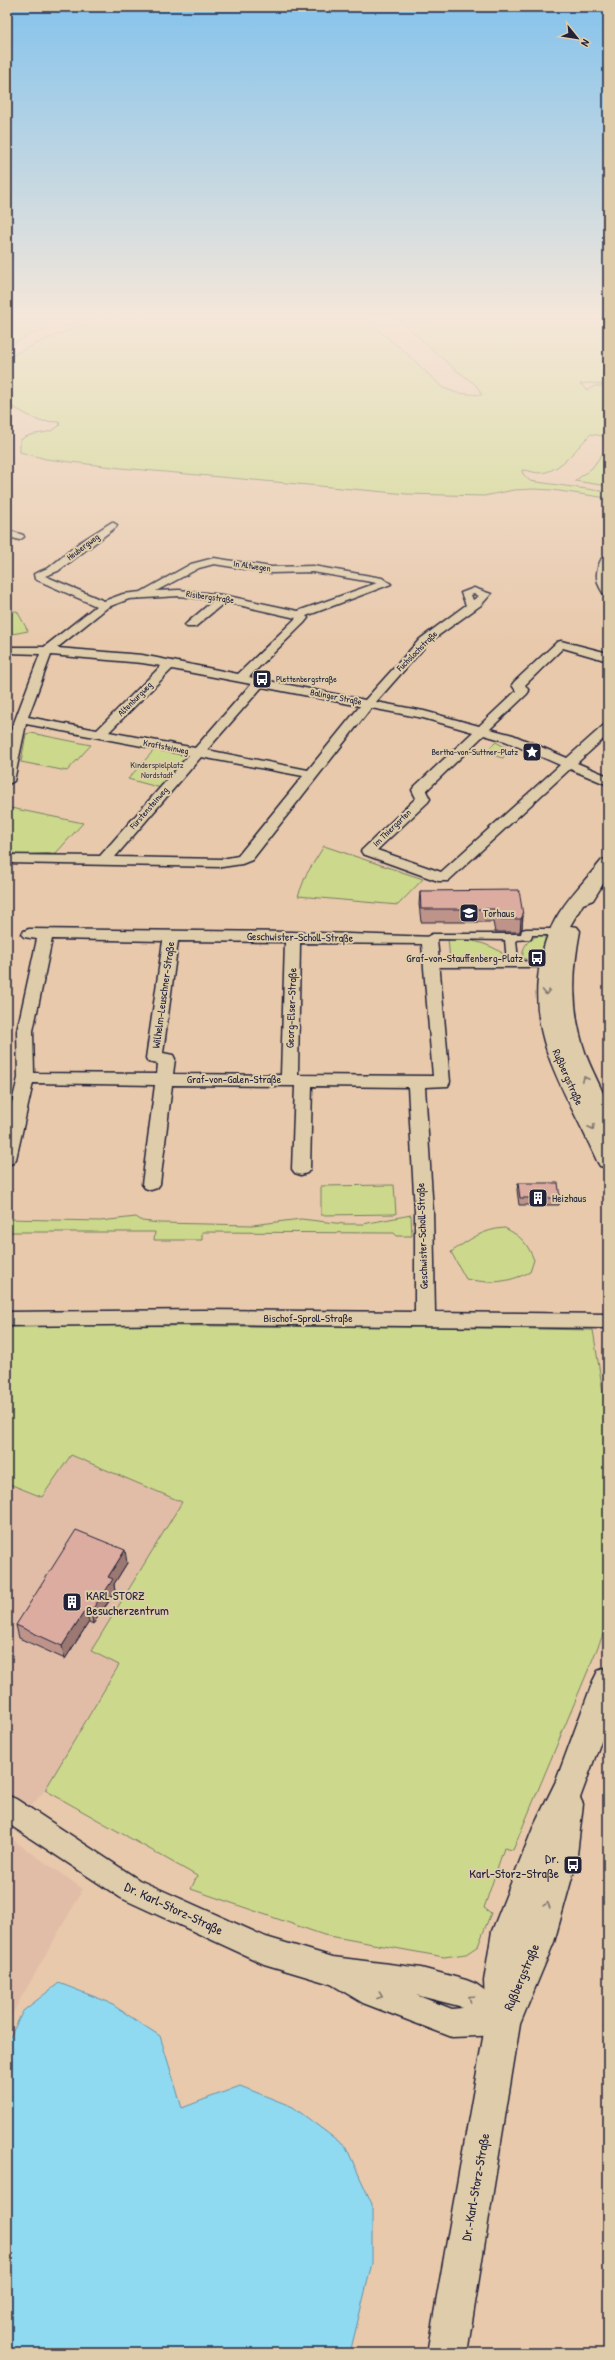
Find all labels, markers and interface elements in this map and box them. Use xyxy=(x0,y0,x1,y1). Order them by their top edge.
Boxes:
north arrow xyxy=(557,18,597,58)
text: N xyxy=(578,37,593,49)
street label: Heubergweg xyxy=(64,531,102,563)
street label: In Altwegen xyxy=(233,557,271,575)
street label: Risibergstraße xyxy=(185,588,235,606)
street label: Fuchslochstraße xyxy=(393,628,440,675)
bus stop icon: Plettenbergstraße xyxy=(251,668,273,690)
place label: Plettenbergstraße xyxy=(276,673,337,685)
street label: Altenburgweg xyxy=(115,679,155,719)
street label: Balinger Straße xyxy=(309,686,363,708)
street label: Kraftsteinweg xyxy=(142,737,190,757)
place icon: Bertha-von-Suttner-Platz xyxy=(521,741,543,763)
place label: Bertha-von-Suttner-Platz xyxy=(432,746,518,758)
park label: Kinderspielplatz Nordstadt xyxy=(130,759,184,781)
street label: Fürstensteinweg xyxy=(127,784,171,833)
street label: Im Thiergarten xyxy=(370,807,414,849)
school or university icon: Torhaus xyxy=(458,902,480,924)
place label: Torhaus xyxy=(483,906,514,920)
street label: Geschwister-Scholl-Straße xyxy=(247,929,354,945)
street label: Wilhelm-Leuschner-Straße xyxy=(149,940,178,1049)
bus stop icon: Graf-von-Stauffenberg-Platz xyxy=(526,947,548,969)
place label: Graf-von-Stauffenberg-Platz xyxy=(406,951,523,965)
street label: Georg-Elser-Straße xyxy=(283,967,299,1048)
one-way arrow xyxy=(542,989,550,995)
street label: Rußbergstraße xyxy=(549,1047,587,1108)
street label: Graf-von-Galen-Straße xyxy=(187,1072,282,1086)
one-way arrow xyxy=(582,1076,590,1083)
one-way arrow xyxy=(587,1122,594,1130)
street label: Geschwister-Scholl-Straße xyxy=(413,1182,431,1289)
building icon: Heizhaus xyxy=(527,1187,549,1209)
place label: Heizhaus xyxy=(552,1191,586,1205)
street label: Bischof-Sproll-Straße xyxy=(263,1311,353,1325)
place label: KARL STORZ Besucherzentrum xyxy=(86,1586,169,1619)
building icon: KARL STORZ Besucherzentrum xyxy=(61,1591,83,1613)
place label: Dr. Karl-Storz-Straße xyxy=(469,1849,559,1882)
bus stop icon: Dr. Karl-Storz-Straße xyxy=(562,1854,584,1876)
street label: Dr. Karl-Storz-Straße xyxy=(122,1877,226,1939)
one-way arrow xyxy=(542,1901,551,1908)
street label: Rußbergstraße xyxy=(499,1941,543,2013)
one-way arrow xyxy=(376,1991,383,1999)
one-way arrow xyxy=(469,1996,476,2003)
street label: Dr.-Karl-Storz-Straße xyxy=(457,2132,493,2242)

